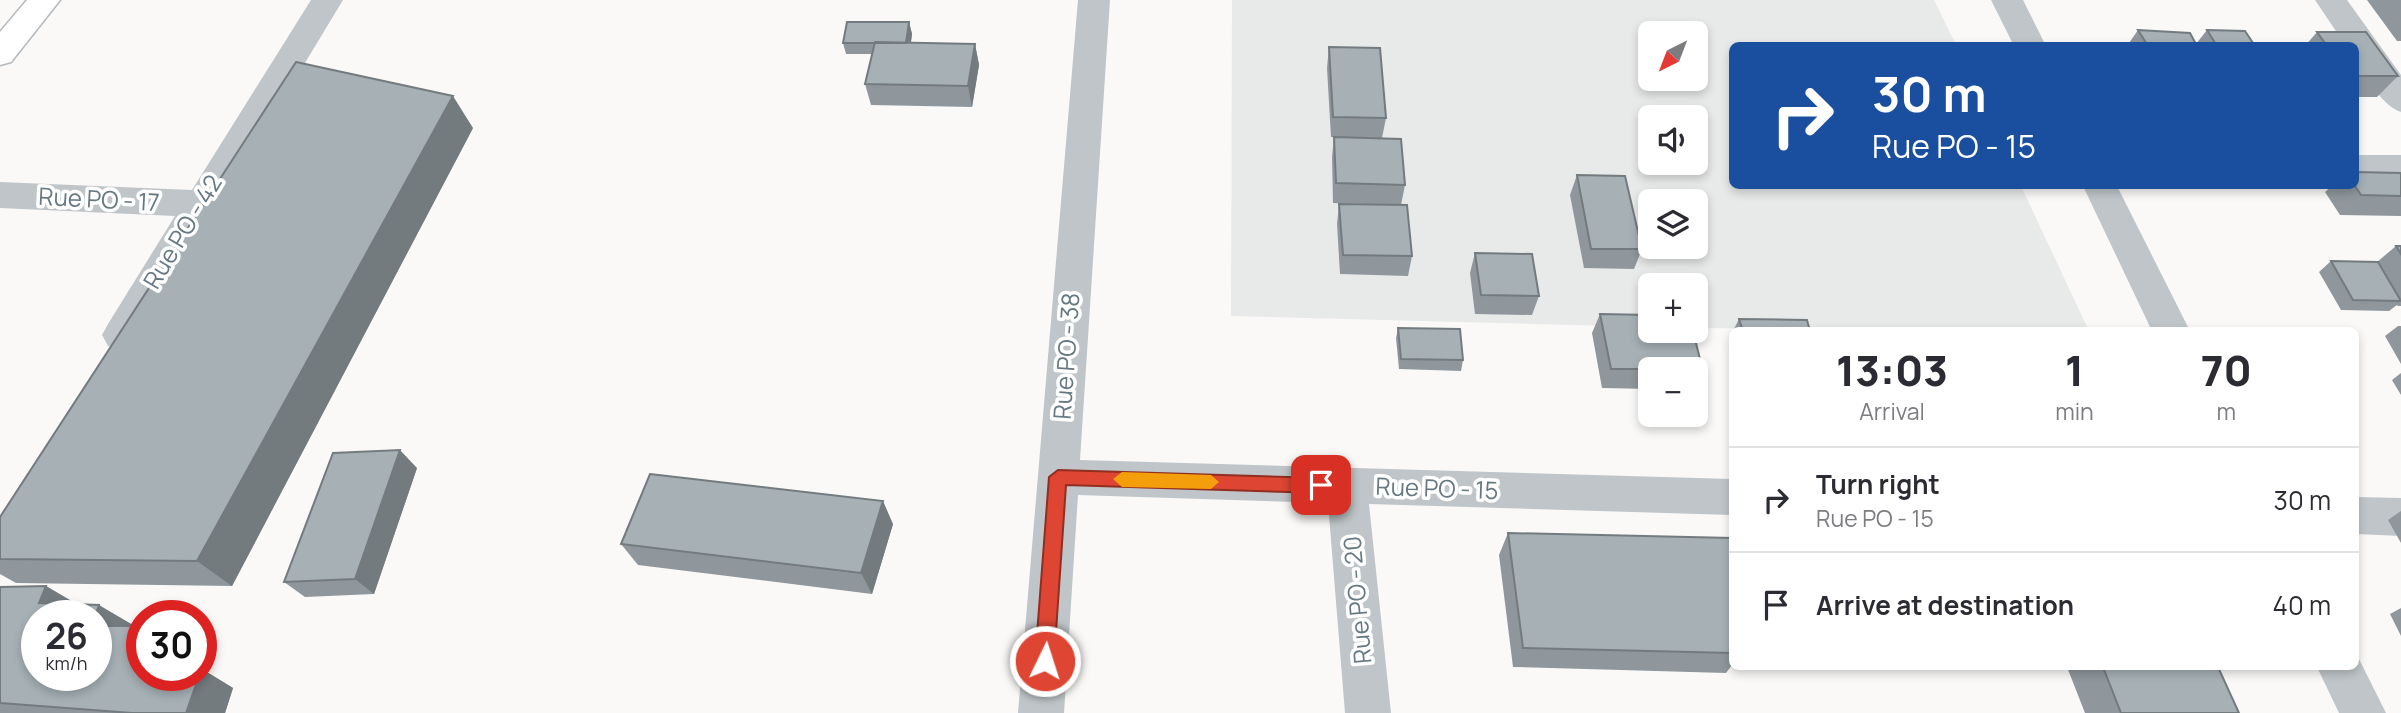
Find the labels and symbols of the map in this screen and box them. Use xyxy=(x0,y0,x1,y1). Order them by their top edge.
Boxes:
north arrow xyxy=(1638,21,1708,91)
street label: Rue PO - 42 xyxy=(135,168,229,294)
street label: Rue PO - 17 xyxy=(38,179,160,218)
street label: Rue PO - 38 xyxy=(1045,291,1086,420)
pin xyxy=(1291,455,1351,515)
street label: Rue PO - 15 xyxy=(1375,469,1499,506)
street label: Rue PO - 20 xyxy=(1334,535,1379,665)
speed limit sign: 30 xyxy=(126,600,217,691)
position arrow xyxy=(1008,624,1082,698)

